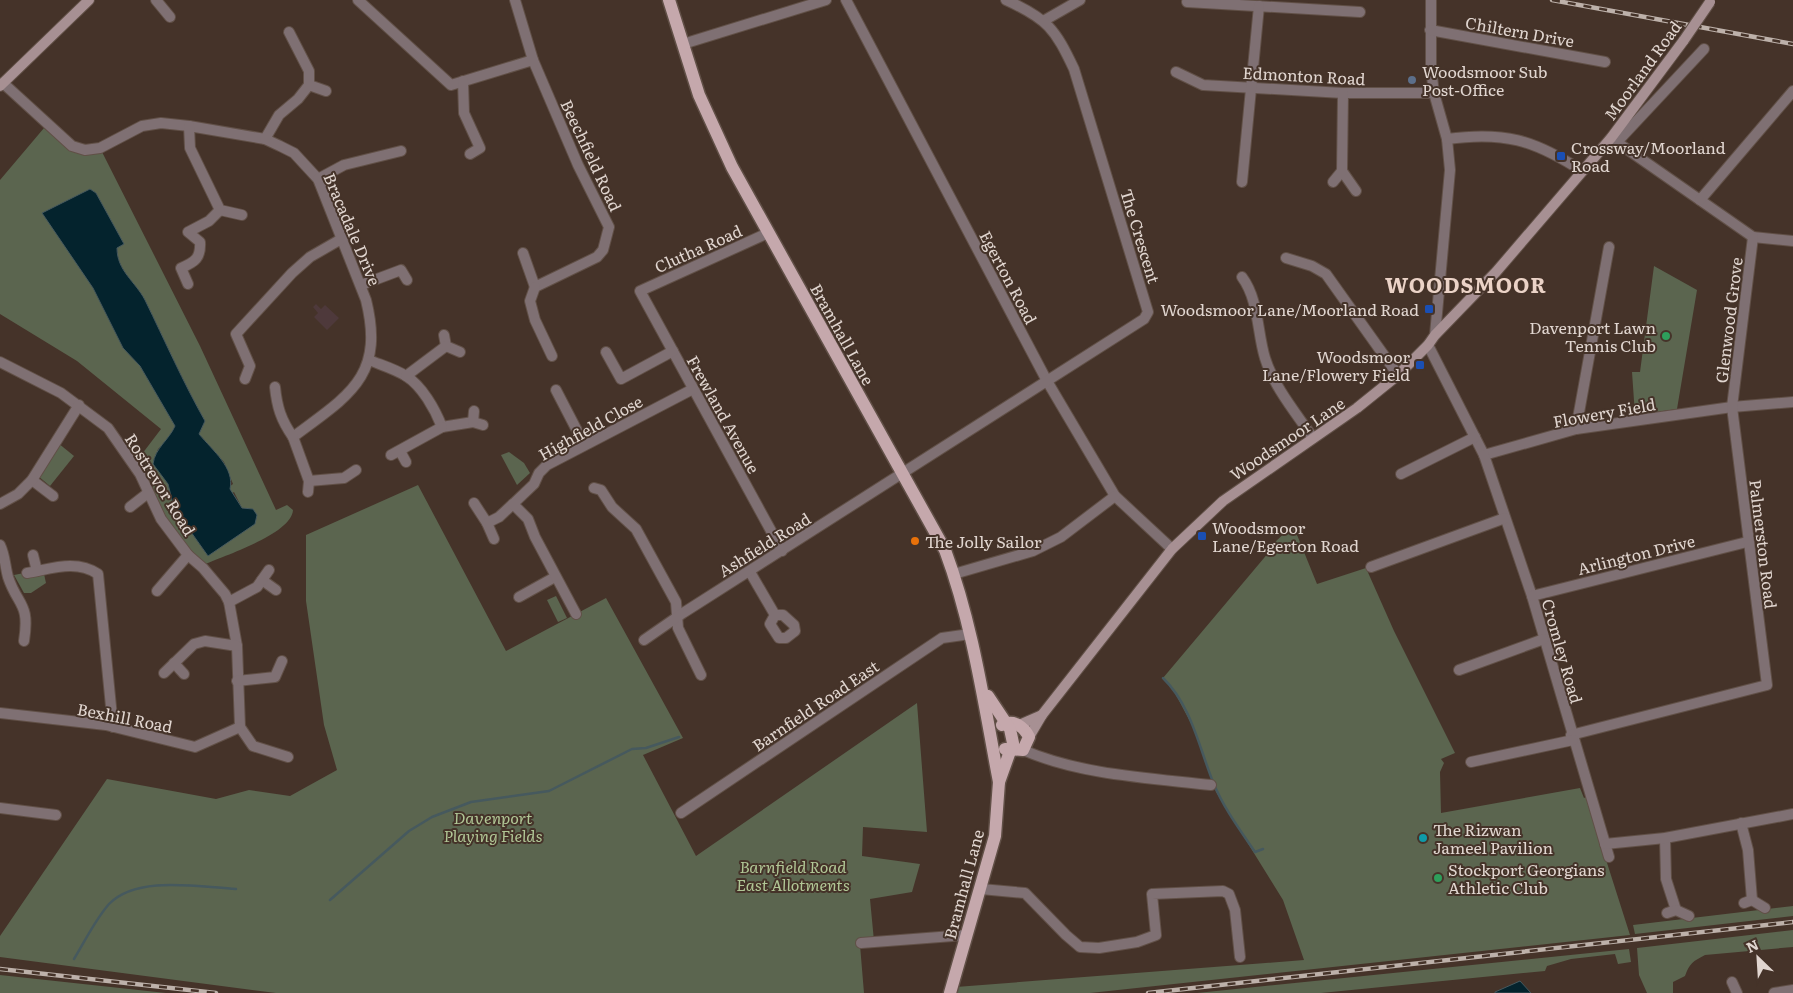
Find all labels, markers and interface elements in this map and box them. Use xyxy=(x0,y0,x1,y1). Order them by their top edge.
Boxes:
street label: Chiltern Drive xyxy=(1464,10,1576,52)
street label: Moorland Road xyxy=(1598,15,1686,125)
place label: Woodsmoor Sub Post-Office xyxy=(1422,59,1548,101)
street label: Edmonton Road xyxy=(1242,60,1366,90)
marker: Woodsmoor Sub Post-Office xyxy=(1406,74,1418,86)
street label: Beechfield Road xyxy=(556,95,629,215)
place label: Crossway/Moorland Road xyxy=(1571,135,1726,177)
marker: Crossway/Moorland Road xyxy=(1555,150,1567,162)
street label: Bracadale Drive xyxy=(318,169,388,289)
street label: The Crescent xyxy=(1115,186,1167,287)
street label: Clutha Road xyxy=(650,218,746,278)
street label: Egerton Road xyxy=(974,226,1044,328)
street label: Glenwood Grove xyxy=(1708,256,1748,384)
district label: WOODSMOOR xyxy=(1385,268,1547,299)
street label: Bramhall Lane xyxy=(805,279,881,389)
place label: Woodsmoor Lane/Moorland Road xyxy=(1160,297,1419,321)
marker: Woodsmoor Lane/Moorland Road xyxy=(1423,303,1435,315)
place label: Davenport Lawn Tennis Club xyxy=(1529,315,1656,357)
marker: Davenport Lawn Tennis Club xyxy=(1660,330,1672,342)
place label: Woodsmoor Lane/Flowery Field xyxy=(1262,344,1410,386)
street label: Frewland Avenue xyxy=(682,350,766,478)
marker: Woodsmoor Lane/Flowery Field xyxy=(1414,359,1426,371)
street label: Highfield Close xyxy=(534,388,646,466)
street label: Woodsmoor Lane xyxy=(1225,391,1349,485)
street label: Flowery Field xyxy=(1551,391,1657,433)
street label: Rostrevor Road xyxy=(120,428,202,540)
street label: Palmerston Road xyxy=(1744,478,1784,610)
street label: Ashfield Road xyxy=(713,506,815,582)
place label: Woodsmoor Lane/Egerton Road xyxy=(1212,515,1359,557)
street label: Arlington Drive xyxy=(1575,528,1697,580)
place label: The Jolly Sailor xyxy=(925,529,1042,553)
marker: Woodsmoor Lane/Egerton Road xyxy=(1196,530,1208,542)
marker: The Jolly Sailor xyxy=(909,535,921,547)
street label: Cromley Road xyxy=(1537,596,1589,706)
street label: Barnfield Road East xyxy=(747,653,883,756)
street label: Bexhill Road xyxy=(75,696,175,738)
park label: Davenport Playing Fields xyxy=(443,805,543,847)
place label: The Rizwan Jameel Pavilion xyxy=(1433,817,1553,859)
street label: Bramhall Lane xyxy=(937,826,989,942)
marker: The Rizwan Jameel Pavilion xyxy=(1417,832,1429,844)
park label: Barnfield Road East Allotments xyxy=(736,854,850,896)
place label: Stockport Georgians Athletic Club xyxy=(1448,857,1605,899)
marker: Stockport Georgians Athletic Club xyxy=(1432,872,1444,884)
north arrow xyxy=(1733,933,1783,983)
text: N xyxy=(1743,934,1762,957)

